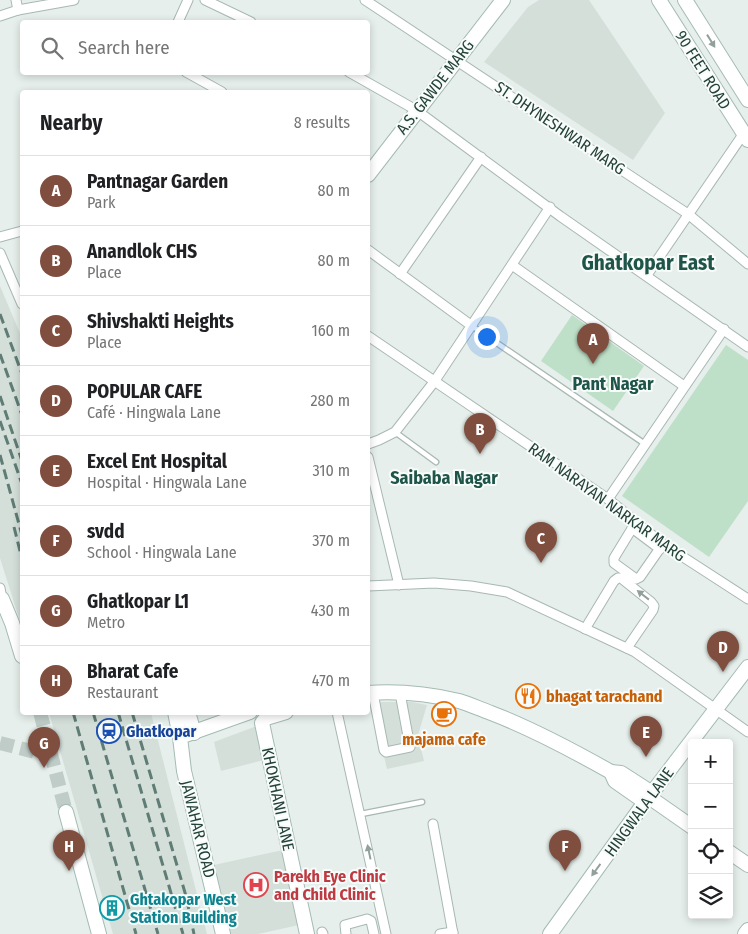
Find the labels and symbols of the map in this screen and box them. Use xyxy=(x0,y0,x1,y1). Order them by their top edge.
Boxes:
street label: 90 FEET ROAD xyxy=(671,27,735,113)
one-way arrow xyxy=(706,35,716,48)
street label: A.S. GAWDE MARG xyxy=(392,36,478,138)
street label: ST. DHYNESHWAR MARG xyxy=(491,77,629,179)
district label: Ghatkopar East xyxy=(581,250,715,276)
pin: A xyxy=(577,323,609,364)
your location xyxy=(474,324,500,350)
district label: Pant Nagar xyxy=(572,373,654,395)
pin: B xyxy=(464,413,496,454)
street label: RAM NARAYAN NARKAR MARG xyxy=(525,439,689,565)
district label: Saibaba Nagar xyxy=(390,467,498,489)
pin: C xyxy=(525,522,557,563)
one-way arrow xyxy=(637,590,650,601)
pin: D xyxy=(707,631,739,672)
restaurant icon: bhagat tarachand xyxy=(515,683,541,709)
place label: bhagat tarachand xyxy=(546,687,663,706)
cafe icon: majama cafe xyxy=(431,701,457,727)
pin: E xyxy=(630,716,662,757)
station icon: Ghatkopar xyxy=(96,718,122,744)
place label: Ghatkopar xyxy=(126,722,196,741)
pin: G xyxy=(28,727,60,768)
place label: majama cafe xyxy=(402,730,486,749)
street label: KHOKHANI LANE xyxy=(258,746,298,852)
street label: HINGWALA LANE xyxy=(600,764,678,860)
street label: JAWAHAR ROAD xyxy=(177,778,219,880)
pin: H xyxy=(53,830,85,871)
pin: F xyxy=(549,830,581,871)
one-way arrow xyxy=(365,844,373,860)
one-way arrow xyxy=(591,863,601,877)
place label: Parekh Eye Clinic and Child Clinic xyxy=(274,867,386,904)
hospital icon: Parekh Eye Clinic and Child Clinic xyxy=(243,872,269,898)
place label: Ghtakopar West Station Building xyxy=(130,890,237,927)
building icon: Ghtakopar West Station Building xyxy=(99,895,125,921)

